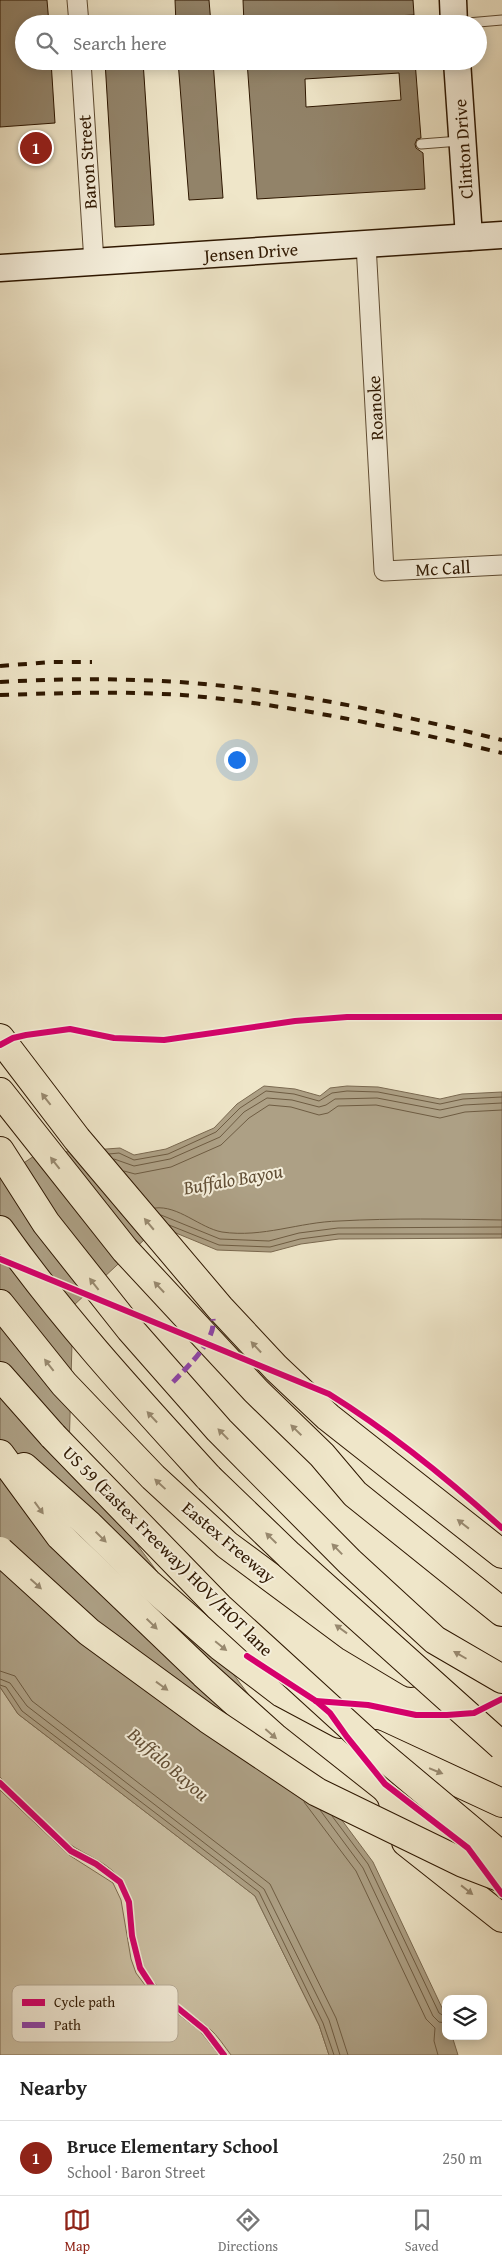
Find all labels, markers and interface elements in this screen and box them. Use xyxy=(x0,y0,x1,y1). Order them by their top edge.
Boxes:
search box xyxy=(15,15,487,70)
icon: search xyxy=(33,29,61,57)
text: Search here xyxy=(73,29,167,57)
street label: Clinton Drive xyxy=(446,98,480,200)
street label: Baron Street xyxy=(70,113,104,210)
pin: 1 xyxy=(20,129,52,167)
street label: Jensen Drive xyxy=(201,235,299,269)
street label: Roanoke xyxy=(360,375,390,441)
street label: Mc Call xyxy=(415,553,471,583)
your location xyxy=(224,747,250,773)
one-way arrow xyxy=(40,1093,51,1106)
one-way arrow xyxy=(50,1156,60,1170)
water label: Buffalo Bayou xyxy=(180,1156,285,1202)
one-way arrow xyxy=(144,1218,155,1230)
one-way arrow xyxy=(89,1278,100,1291)
one-way arrow xyxy=(153,1282,165,1294)
one-way arrow xyxy=(250,1341,262,1353)
one-way arrow xyxy=(44,1359,55,1372)
one-way arrow xyxy=(147,1410,158,1423)
one-way arrow xyxy=(290,1424,302,1436)
one-way arrow xyxy=(217,1428,229,1440)
street label: US 59 (Eastex Freeway) HOV/HOT lane xyxy=(57,1440,279,1662)
one-way arrow xyxy=(155,1478,167,1490)
street label: Eastex Freeway xyxy=(176,1495,282,1589)
one-way arrow xyxy=(34,1501,44,1515)
one-way arrow xyxy=(457,1518,470,1529)
one-way arrow xyxy=(95,1531,107,1543)
one-way arrow xyxy=(265,1532,277,1544)
one-way arrow xyxy=(331,1543,343,1555)
one-way arrow xyxy=(30,1578,42,1590)
one-way arrow xyxy=(145,1618,157,1630)
one-way arrow xyxy=(335,1624,348,1635)
one-way arrow xyxy=(214,1641,227,1652)
one-way arrow xyxy=(453,1650,466,1659)
one-way arrow xyxy=(156,1681,169,1691)
water label: Buffalo Bayou xyxy=(121,1720,216,1808)
one-way arrow xyxy=(265,1729,278,1740)
one-way arrow xyxy=(429,1768,444,1776)
one-way arrow xyxy=(460,1884,473,1895)
legend xyxy=(12,1985,178,2042)
text: Cycle path xyxy=(54,1992,115,2012)
map controls xyxy=(442,1995,487,2040)
button: layers xyxy=(442,1995,487,2040)
text: Path xyxy=(54,2015,81,2035)
text: Nearby xyxy=(20,2072,87,2103)
text: Bruce Elementary School xyxy=(67,2132,278,2160)
text: 1 xyxy=(32,2146,40,2170)
text: 250 m xyxy=(442,2146,482,2170)
text: School · Baron Street xyxy=(67,2160,205,2184)
tab: Map xyxy=(63,2206,91,2256)
tab: Directions xyxy=(218,2206,278,2256)
tab: Saved xyxy=(405,2206,439,2256)

